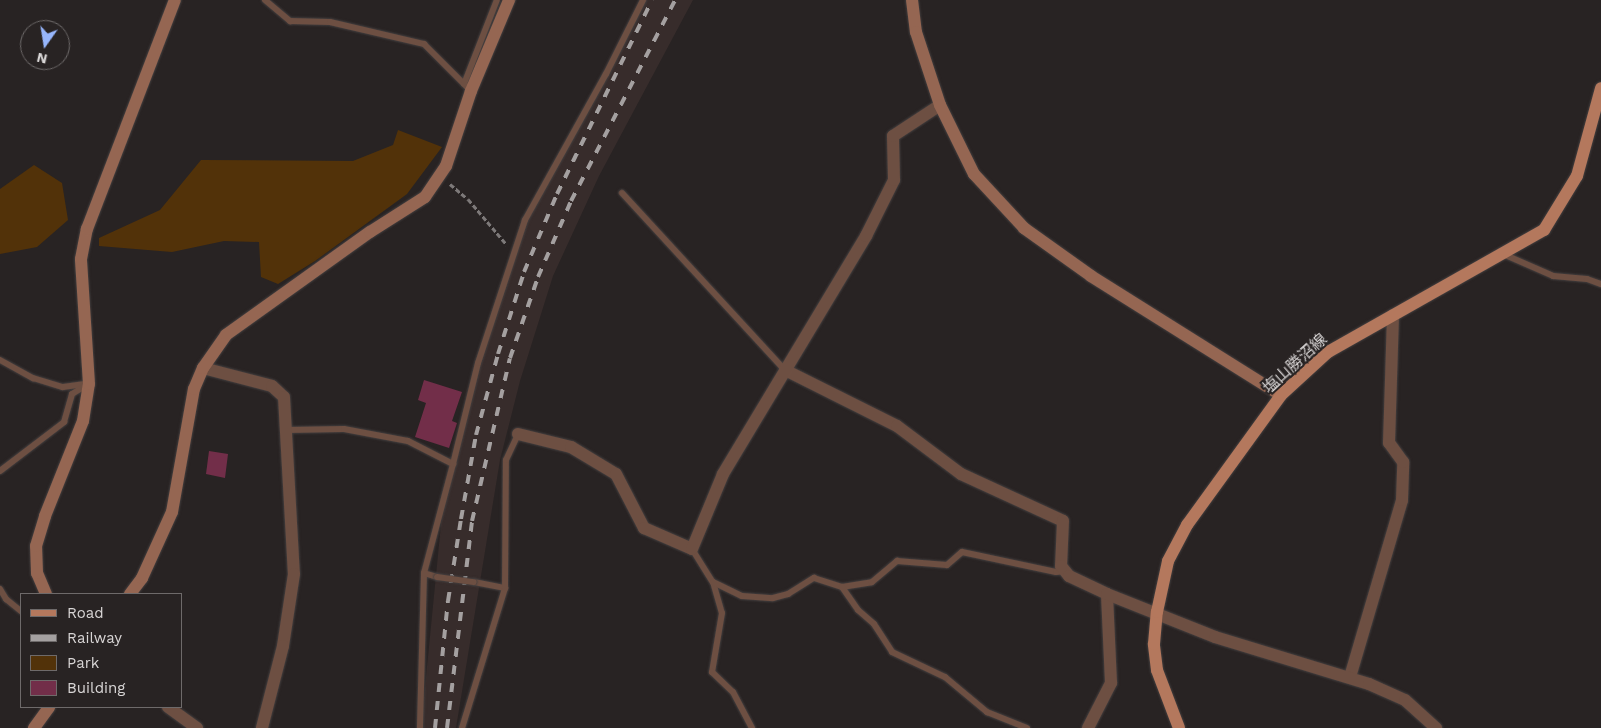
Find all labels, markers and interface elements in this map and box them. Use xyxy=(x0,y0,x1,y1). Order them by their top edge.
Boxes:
north arrow xyxy=(20,20,70,70)
text: N xyxy=(35,50,49,68)
street label: 塩山勝沼線 xyxy=(1259,330,1331,398)
legend xyxy=(20,593,182,708)
text: Road xyxy=(67,604,104,622)
text: Railway xyxy=(67,629,122,647)
text: Park xyxy=(67,654,99,672)
text: Building xyxy=(67,679,125,697)

